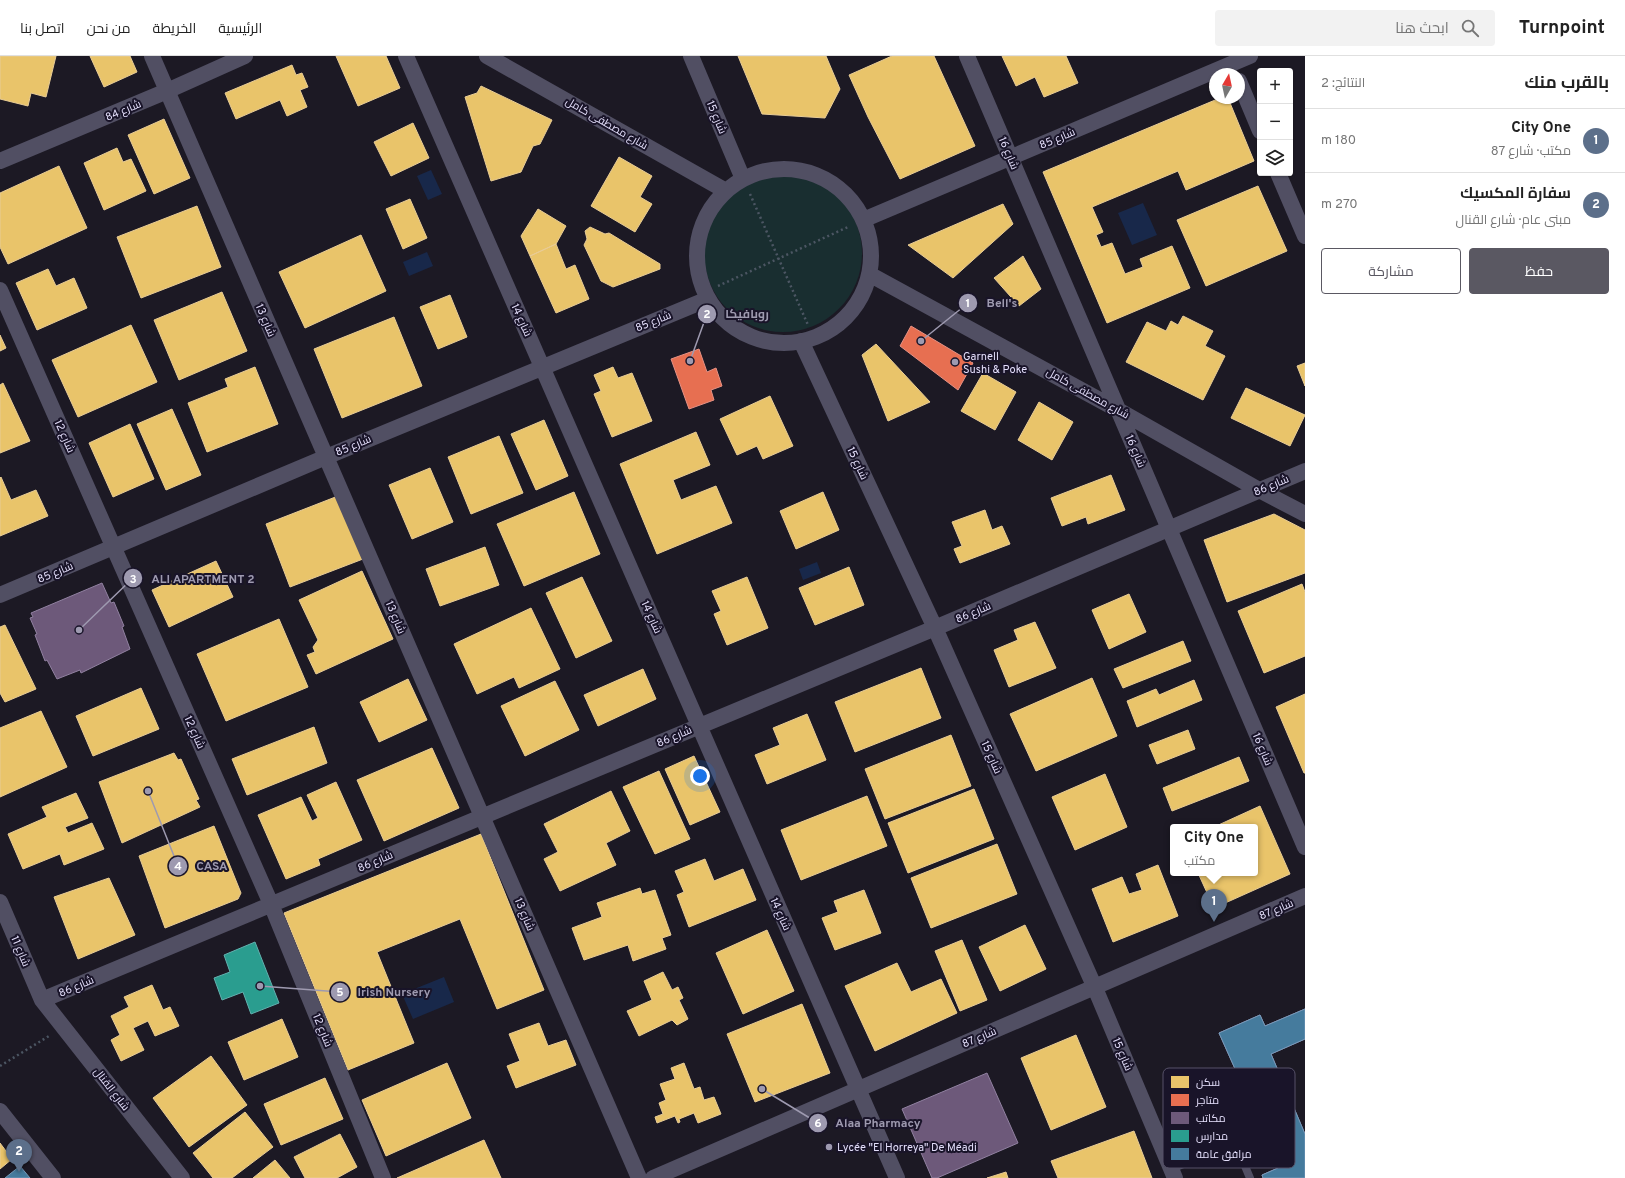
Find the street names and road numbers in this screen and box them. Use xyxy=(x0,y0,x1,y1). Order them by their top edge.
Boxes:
street label: شارع مصطفى كامل xyxy=(563,95,650,153)
street label: شارع 84 xyxy=(103,97,143,125)
street label: شارع 15 xyxy=(703,99,729,136)
street label: شارع 85 xyxy=(1037,125,1077,153)
street label: شارع 16 xyxy=(995,135,1021,172)
street label: شارع 13 xyxy=(252,302,278,339)
street label: شارع 14 xyxy=(508,302,535,339)
street label: شارع 85 xyxy=(633,308,673,335)
street label: شارع مصطفى كامل xyxy=(1044,365,1131,422)
street label: شارع 12 xyxy=(51,418,78,455)
street label: شارع 85 xyxy=(333,432,373,460)
street label: شارع 16 xyxy=(1122,433,1148,470)
street label: شارع 15 xyxy=(843,445,871,482)
street label: شارع 86 xyxy=(1252,472,1291,500)
street label: شارع 85 xyxy=(35,559,75,587)
street label: شارع 13 xyxy=(382,599,408,636)
street label: شارع 14 xyxy=(638,599,665,636)
street label: شارع 86 xyxy=(954,599,993,627)
street label: شارع 12 xyxy=(181,714,208,751)
street label: شارع 86 xyxy=(655,723,694,751)
street label: شارع 16 xyxy=(1249,731,1275,768)
street label: شارع 15 xyxy=(978,739,1005,776)
street label: شارع 86 xyxy=(356,848,395,876)
street label: شارع 13 xyxy=(511,896,537,933)
street label: شارع 14 xyxy=(767,896,794,933)
street label: شارع 87 xyxy=(1257,896,1296,923)
street label: شارع 11 xyxy=(7,934,33,969)
street label: شارع 86 xyxy=(57,973,96,1001)
street label: شارع 12 xyxy=(309,1012,335,1049)
street label: شارع 87 xyxy=(960,1024,999,1051)
street label: شارع 15 xyxy=(1109,1036,1135,1073)
street label: شارع القنال xyxy=(90,1065,132,1114)

